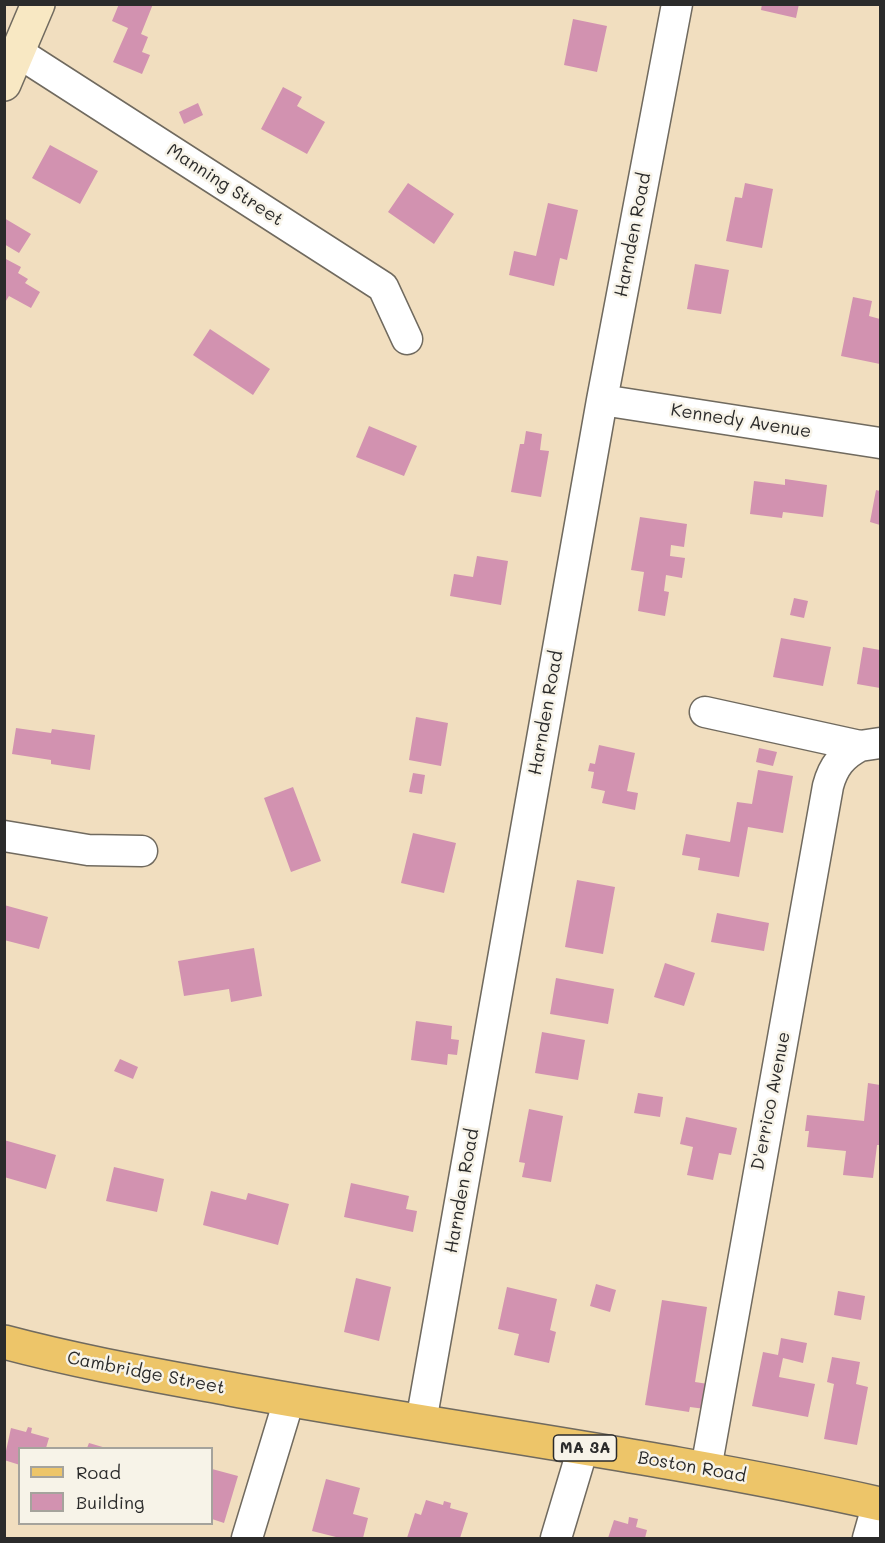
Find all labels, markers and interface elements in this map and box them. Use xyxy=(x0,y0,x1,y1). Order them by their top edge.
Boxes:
street label: Manning Street xyxy=(163,139,287,231)
street label: Harnden Road xyxy=(610,171,656,299)
street label: Kennedy Avenue xyxy=(669,399,813,443)
street label: Harnden Road xyxy=(524,649,568,777)
street label: D'errico Avenue xyxy=(747,1030,795,1172)
street label: Harnden Road xyxy=(440,1127,484,1255)
street label: Cambridge Street xyxy=(65,1347,227,1399)
road number: MA 3A xyxy=(554,1435,616,1461)
legend xyxy=(18,1447,213,1525)
street label: Boston Road xyxy=(636,1447,748,1487)
text: Road xyxy=(76,1460,121,1484)
text: Building xyxy=(76,1490,144,1514)

